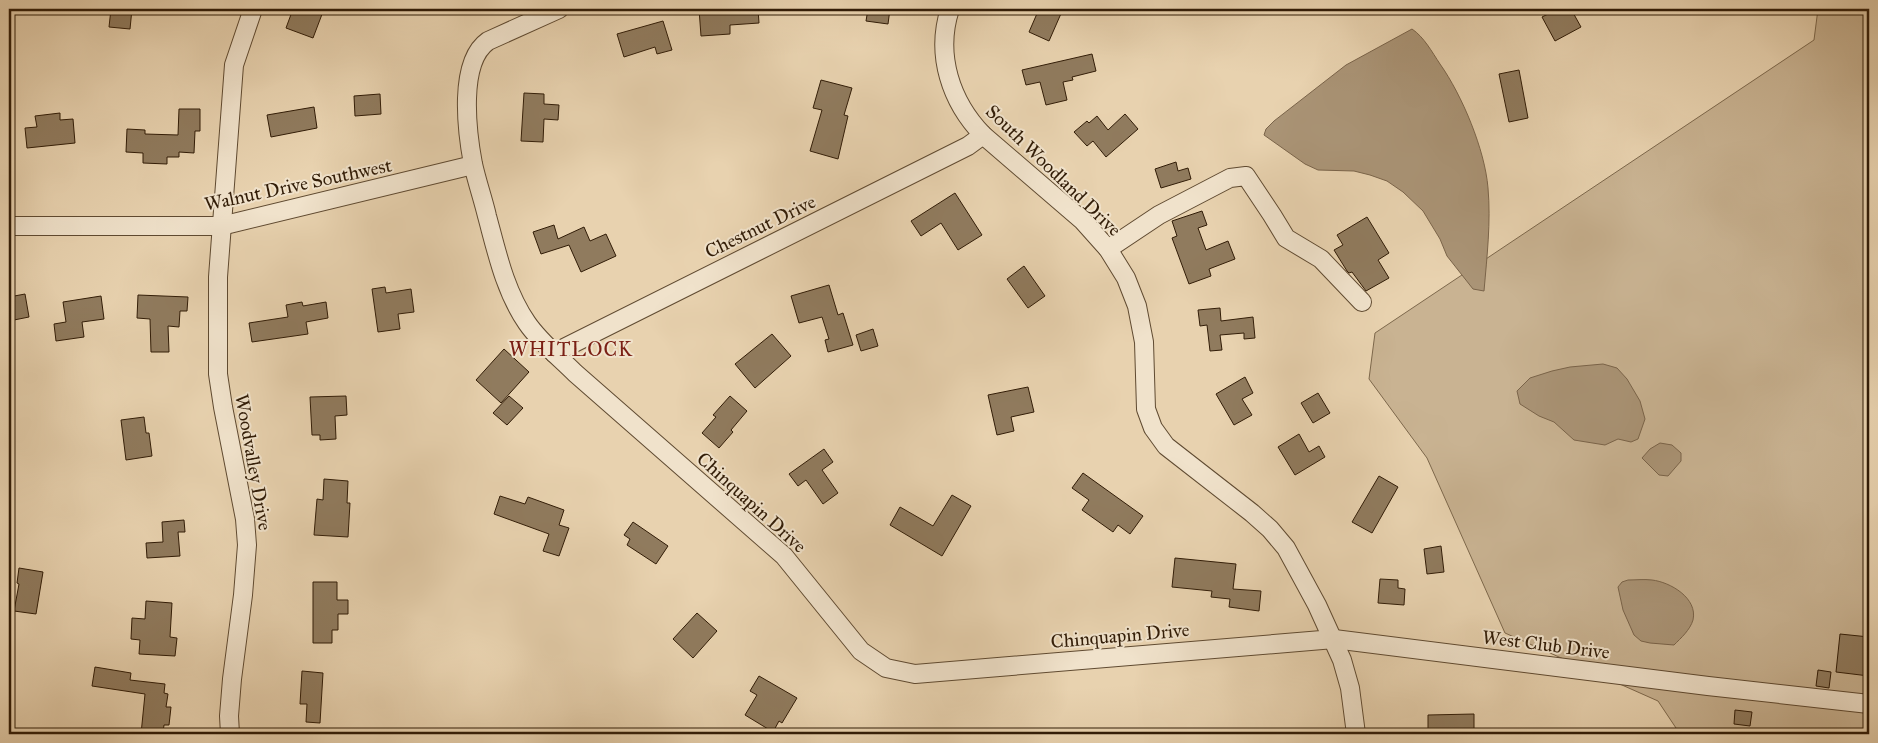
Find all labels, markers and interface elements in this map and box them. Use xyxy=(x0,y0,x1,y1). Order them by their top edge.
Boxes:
street label: South Woodland Drive xyxy=(981,100,1126,241)
street label: Walnut Drive Southwest xyxy=(202,153,394,216)
street label: Chestnut Drive xyxy=(701,190,819,263)
district label: WHITLOCK xyxy=(509,337,633,361)
street label: Woodvalley Drive xyxy=(230,392,277,532)
street label: Chinquapin Drive xyxy=(692,447,811,558)
street label: Chinquapin Drive xyxy=(1050,618,1191,654)
street label: West Club Drive xyxy=(1481,625,1611,664)

